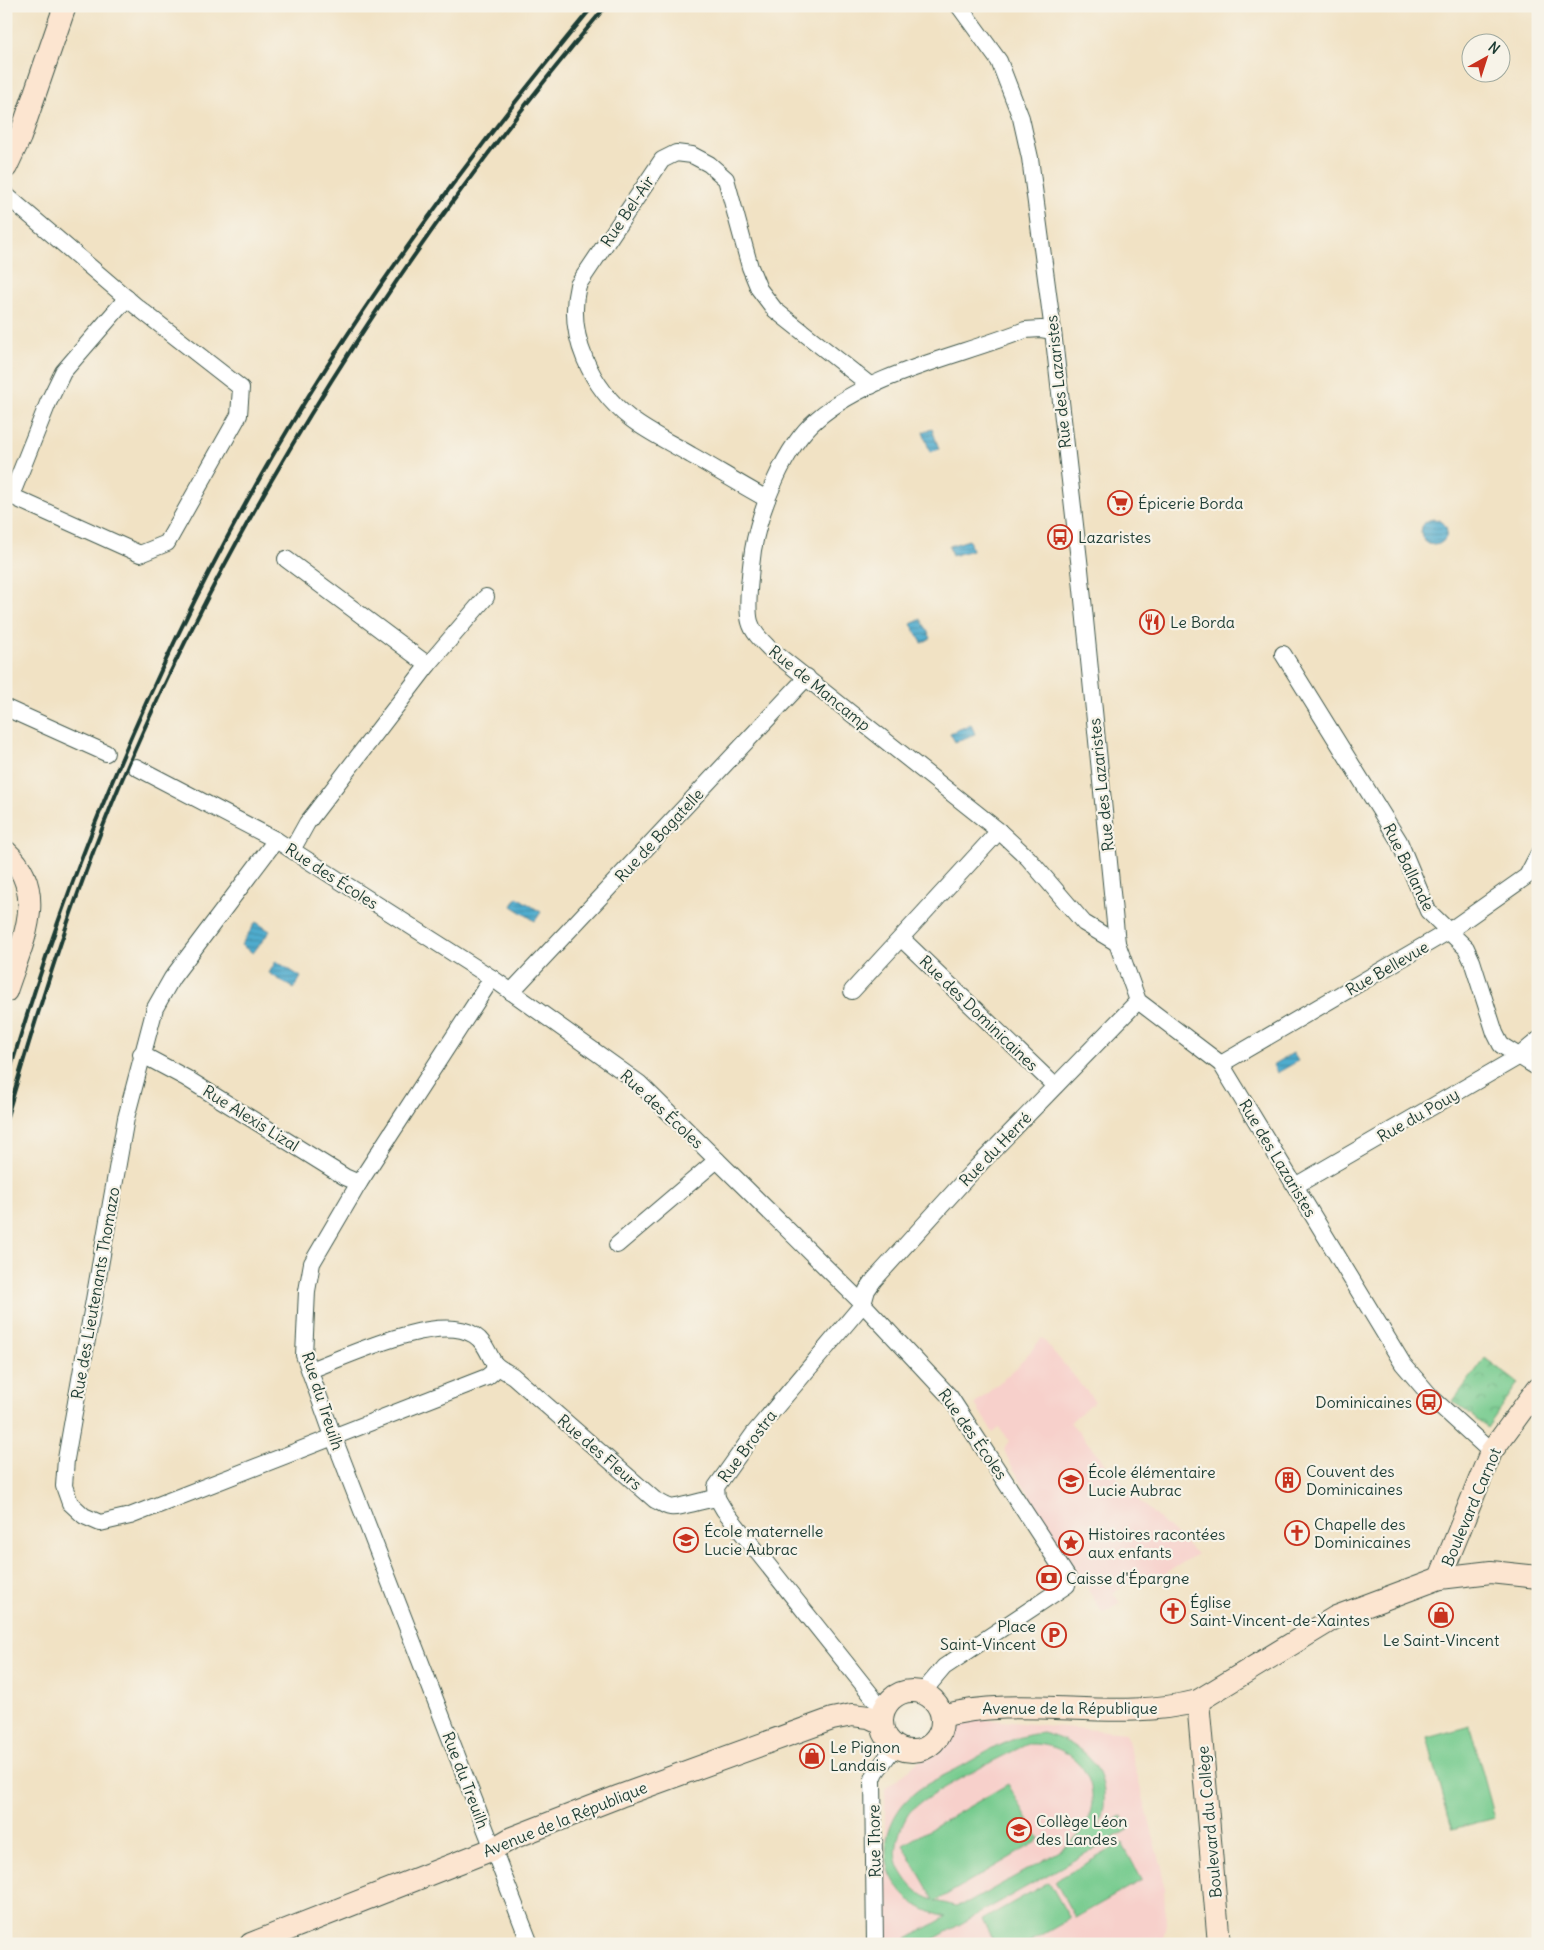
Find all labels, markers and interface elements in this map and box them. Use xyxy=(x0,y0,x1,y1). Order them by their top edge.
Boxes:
north arrow xyxy=(1462,32,1512,82)
text: N xyxy=(1485,38,1504,58)
street label: Rue Bel-Air xyxy=(596,171,658,250)
street label: Rue des Lazaristes xyxy=(1041,314,1075,450)
supermarket icon: Épicerie Borda xyxy=(1107,490,1133,516)
place label: Épicerie Borda xyxy=(1138,493,1243,513)
bus stop icon: Lazaristes xyxy=(1047,524,1073,550)
place label: Lazaristes xyxy=(1078,527,1151,547)
restaurant icon: Le Borda xyxy=(1139,609,1165,635)
place label: Le Borda xyxy=(1170,612,1235,632)
street label: Rue de Mancamp xyxy=(765,641,875,735)
street label: Rue des Lazaristes xyxy=(1084,717,1118,853)
street label: Rue de Bagatelle xyxy=(610,784,708,886)
street label: Rue Ballande xyxy=(1379,820,1439,914)
street label: Rue des Écoles xyxy=(282,839,382,913)
street label: Rue Bellevue xyxy=(1342,936,1432,1000)
street label: Rue des Dominicaines xyxy=(915,951,1043,1075)
street label: Rue des Écoles xyxy=(616,1065,708,1153)
street label: Rue Alexis Lizal xyxy=(199,1081,303,1155)
street label: Rue du Pouy xyxy=(1374,1084,1462,1146)
street label: Rue des Lazaristes xyxy=(1235,1096,1321,1220)
street label: Rue du Herré xyxy=(955,1108,1035,1190)
street label: Rue des Lieutenants Thomazo xyxy=(66,1185,124,1401)
street label: Rue du Treuilh xyxy=(298,1349,348,1453)
street label: Rue des Écoles xyxy=(934,1385,1012,1483)
bus stop icon: Dominicaines xyxy=(1416,1389,1442,1415)
place label: Dominicaines xyxy=(1315,1392,1412,1412)
street label: Rue Brostra xyxy=(713,1406,781,1486)
street label: Rue des Fleurs xyxy=(554,1410,646,1494)
street label: Boulevard Carnot xyxy=(1437,1444,1505,1569)
place label: Couvent des Dominicaines xyxy=(1306,1461,1403,1499)
place label: École élémentaire Lucie Aubrac xyxy=(1088,1462,1216,1500)
building icon: Couvent des Dominicaines xyxy=(1275,1467,1301,1493)
school or university icon: École élémentaire Lucie Aubrac xyxy=(1058,1468,1084,1494)
place label: Chapelle des Dominicaines xyxy=(1314,1514,1411,1552)
church icon: Chapelle des Dominicaines xyxy=(1284,1520,1310,1546)
place label: École maternelle Lucie Aubrac xyxy=(704,1521,823,1559)
place label: Histoires racontées aux enfants xyxy=(1088,1524,1225,1562)
school or university icon: École maternelle Lucie Aubrac xyxy=(673,1527,699,1553)
place icon: Histoires racontées aux enfants xyxy=(1058,1530,1084,1556)
bank icon: Caisse d'Épargne xyxy=(1036,1565,1062,1591)
place label: Caisse d'Épargne xyxy=(1066,1568,1189,1588)
place label: Église Saint-Vincent-de-Xaintes xyxy=(1190,1592,1370,1630)
church icon: Église Saint-Vincent-de-Xaintes xyxy=(1160,1598,1186,1624)
shop icon: Le Saint-Vincent xyxy=(1428,1602,1454,1628)
place label: Place Saint-Vincent xyxy=(940,1616,1037,1654)
parking icon: Place Saint-Vincent xyxy=(1041,1622,1067,1648)
place label: Le Saint-Vincent xyxy=(1383,1630,1500,1650)
street label: Avenue de la République xyxy=(982,1698,1158,1718)
street label: Rue du Treuilh xyxy=(438,1729,494,1831)
place label: Le Pignon Landais xyxy=(830,1737,900,1775)
shop icon: Le Pignon Landais xyxy=(799,1743,825,1769)
street label: Boulevard du Collège xyxy=(1192,1745,1226,1899)
street label: Avenue de la République xyxy=(480,1777,650,1861)
street label: Rue Thore xyxy=(863,1804,885,1878)
place label: Collège Léon des Landes xyxy=(1036,1811,1128,1849)
school or university icon: Collège Léon des Landes xyxy=(1006,1817,1032,1843)

